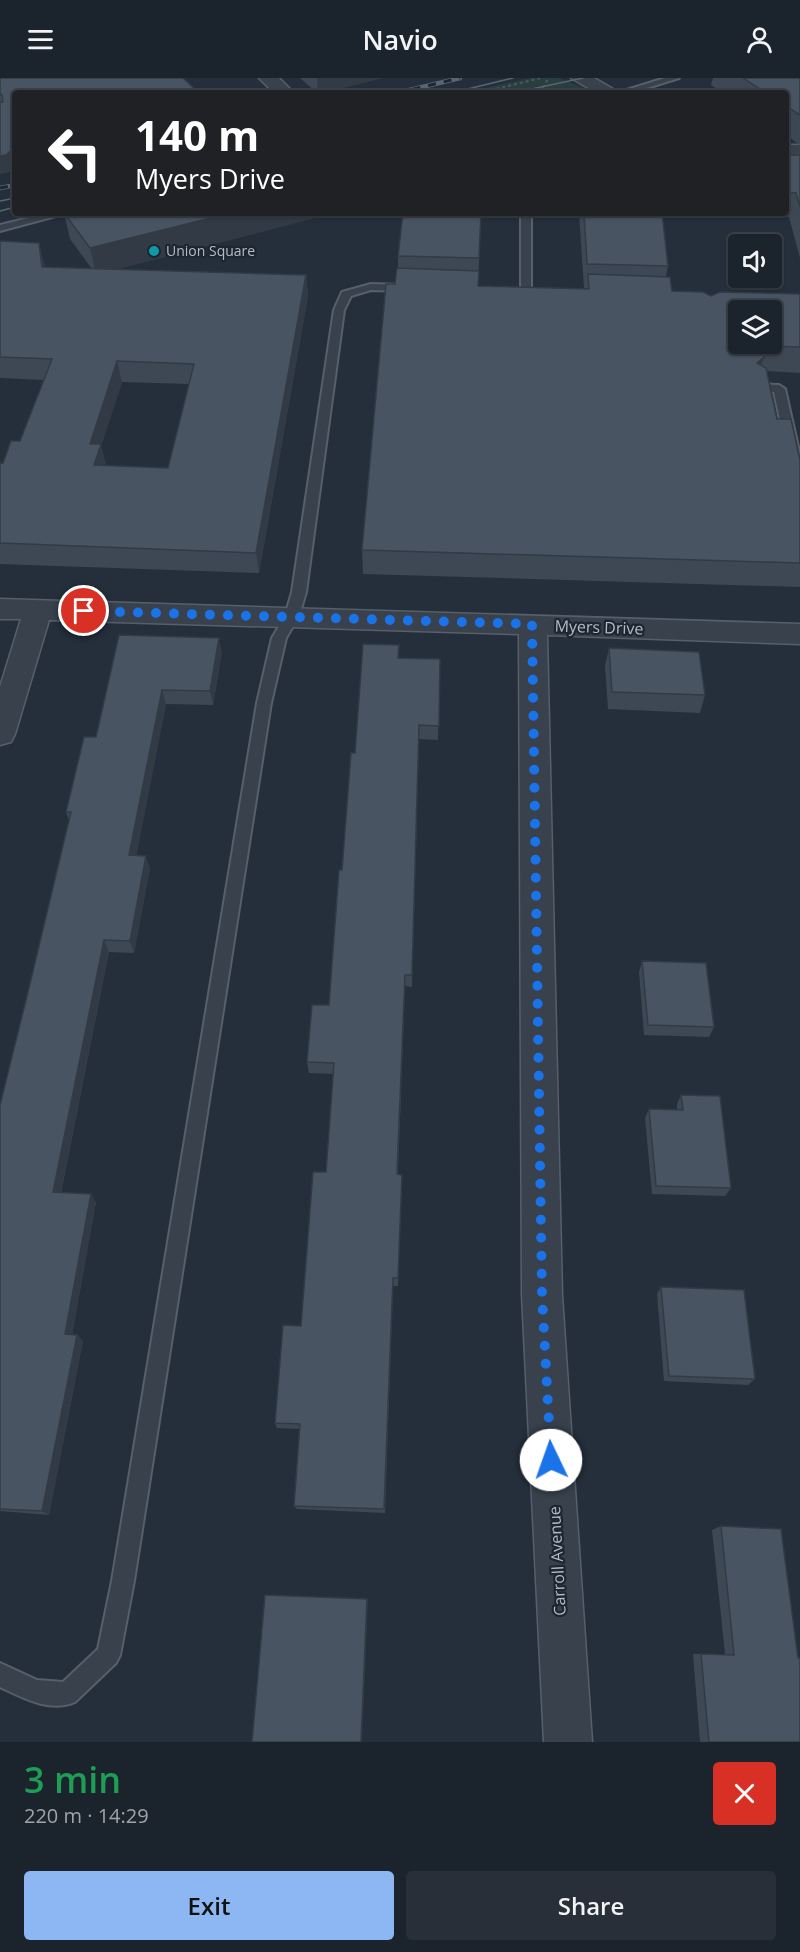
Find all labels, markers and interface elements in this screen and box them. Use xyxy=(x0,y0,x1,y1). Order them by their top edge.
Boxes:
text: Navio xyxy=(362,21,438,58)
icon: menu xyxy=(24,23,57,56)
icon: person xyxy=(743,23,776,56)
text: 140 m xyxy=(135,106,259,163)
icon: left xyxy=(36,114,114,192)
text: Myers Drive xyxy=(135,160,285,197)
map controls xyxy=(728,234,782,354)
button: sound xyxy=(728,234,782,288)
place label: Union Square xyxy=(166,241,255,260)
marker: Union Square xyxy=(147,244,161,258)
button: layers xyxy=(728,300,782,354)
pin xyxy=(58,585,109,636)
icon: arrive xyxy=(67,594,100,627)
street label: Myers Drive xyxy=(554,614,644,640)
position arrow xyxy=(519,1428,583,1492)
street label: Carroll Avenue xyxy=(543,1506,571,1616)
text: 3 min xyxy=(24,1755,121,1804)
button: close xyxy=(713,1762,776,1825)
text: 220 m · 14:29 xyxy=(24,1802,149,1829)
button: Exit xyxy=(24,1871,394,1940)
button: Share xyxy=(406,1871,776,1940)

